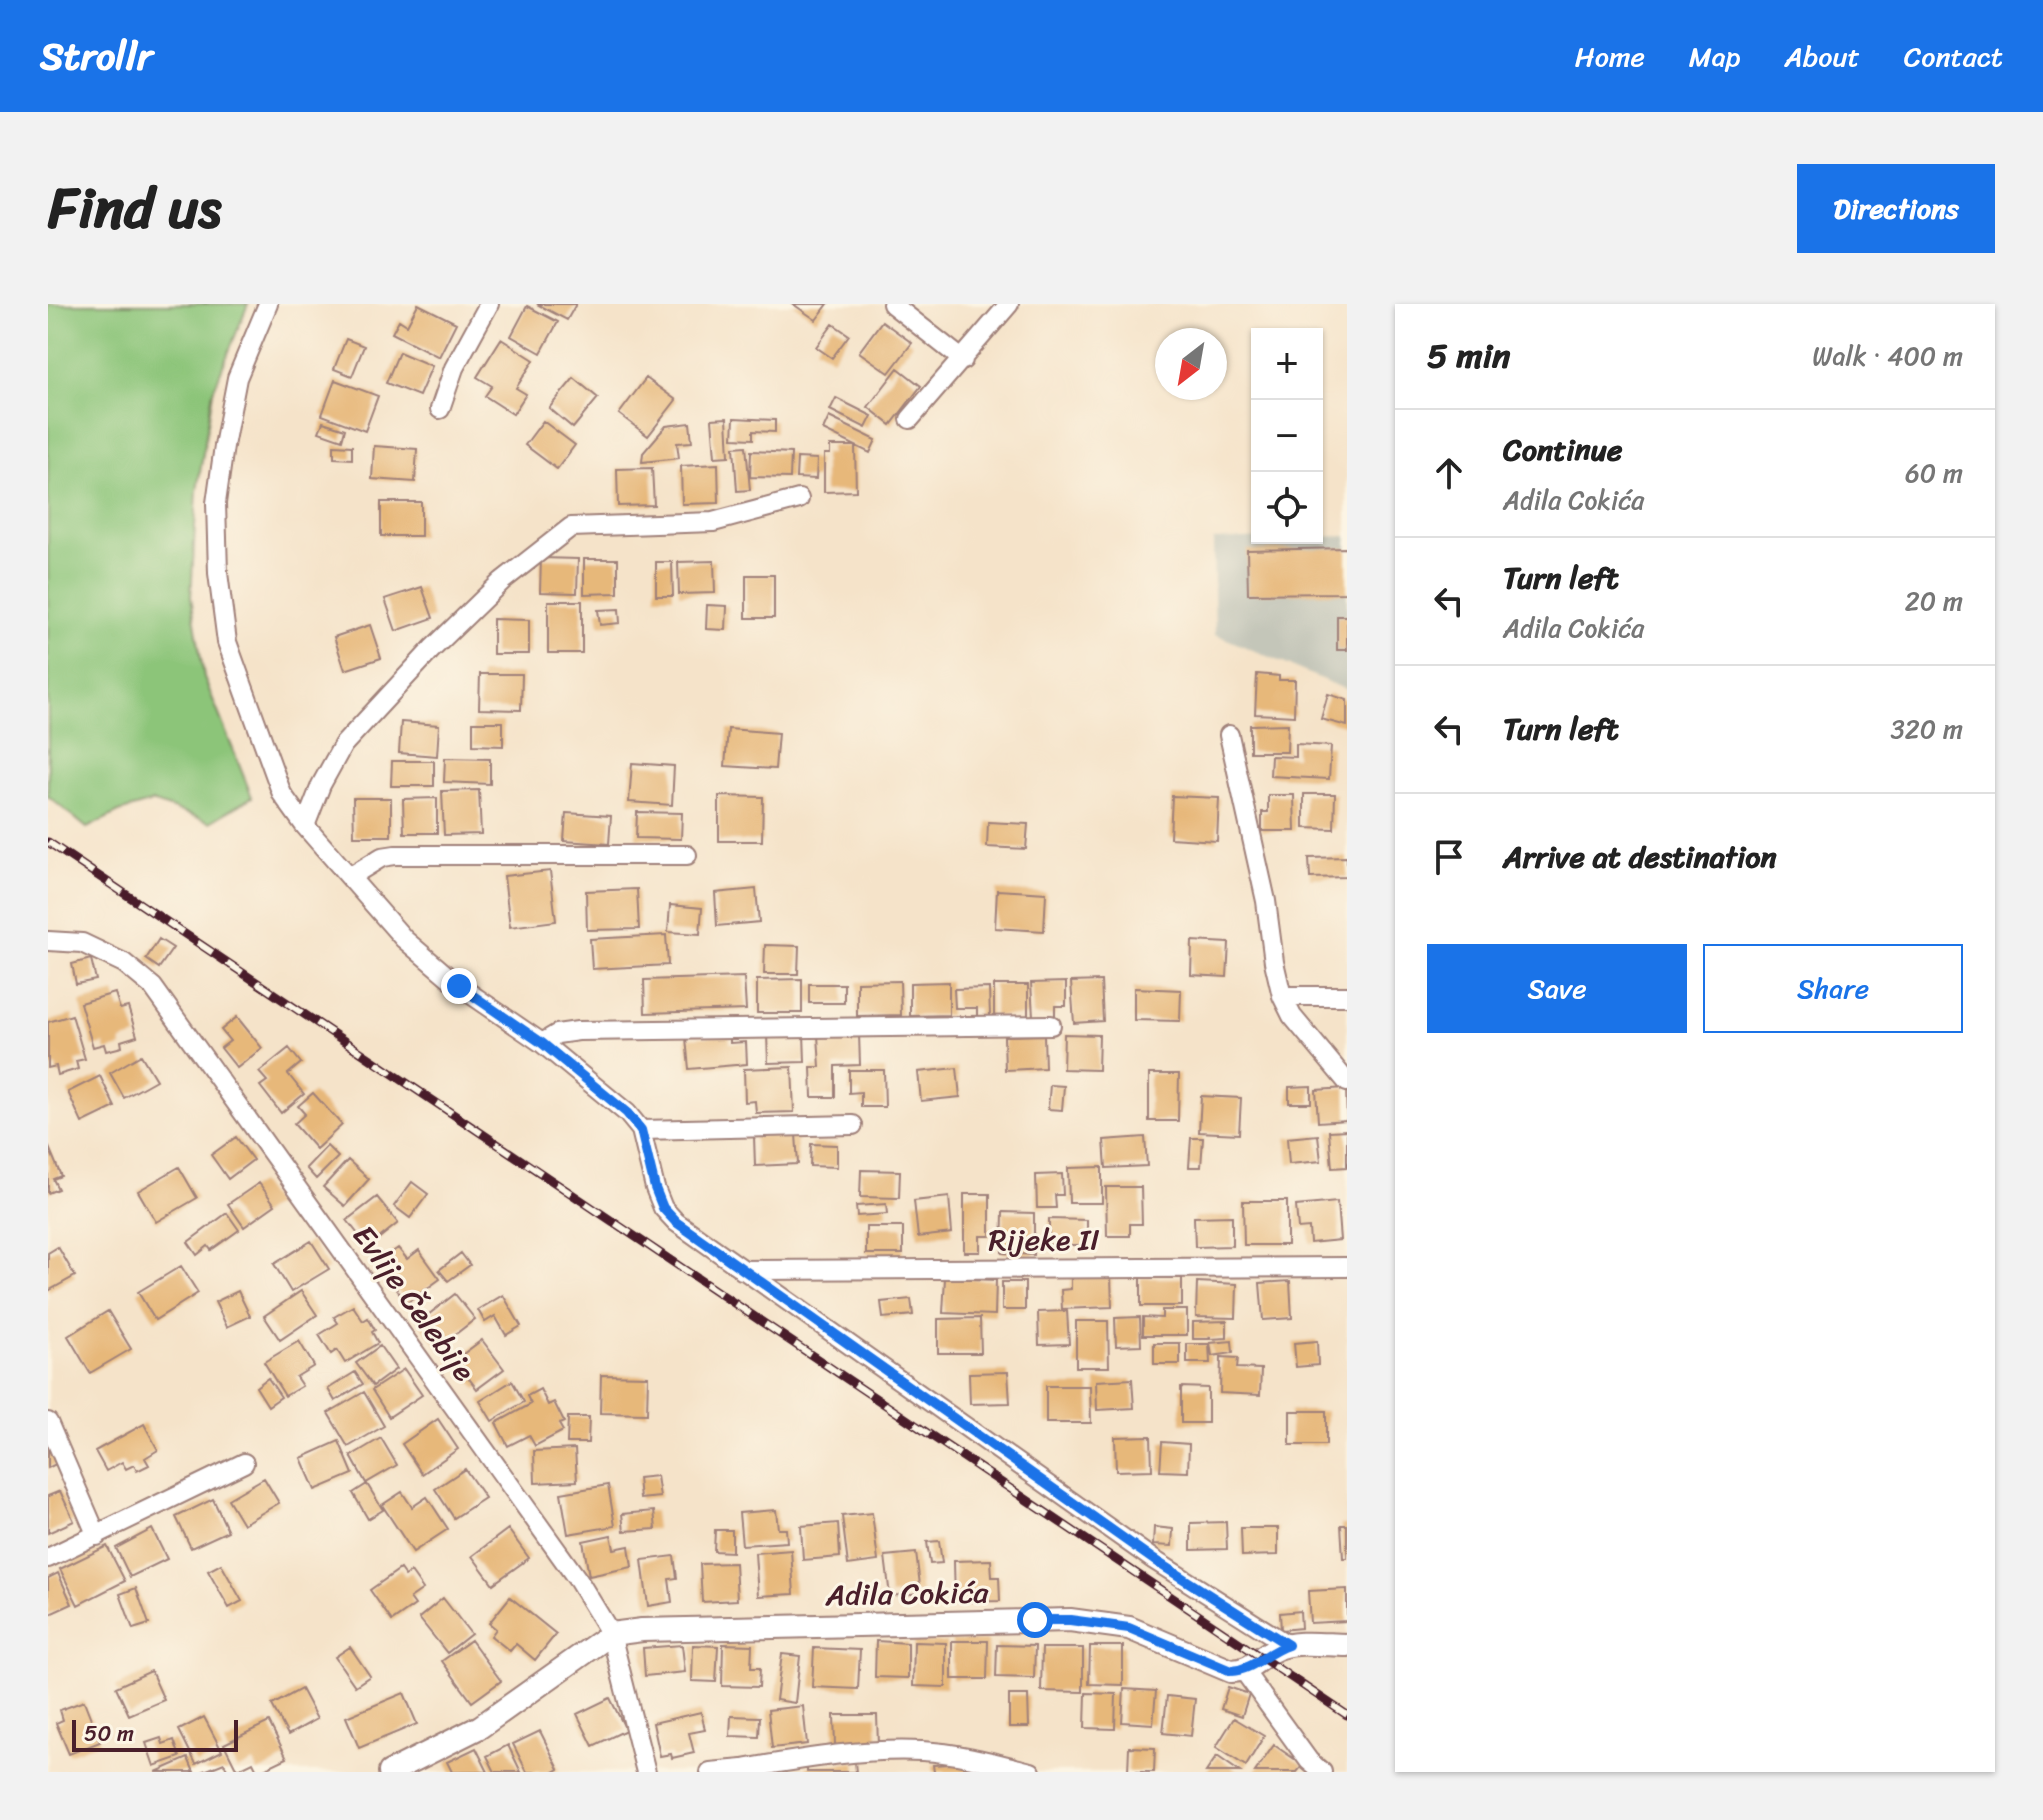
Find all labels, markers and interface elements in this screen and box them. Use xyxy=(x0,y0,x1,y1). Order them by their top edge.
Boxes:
text: Strollr xyxy=(40,23,153,90)
text: Home xyxy=(1575,32,1645,81)
text: Map xyxy=(1689,32,1740,81)
text: About xyxy=(1784,32,1860,81)
text: Contact xyxy=(1904,32,2003,81)
text: Find us xyxy=(48,159,221,258)
button: Directions xyxy=(1797,164,1995,253)
text: 5 min xyxy=(1427,326,1510,386)
north arrow xyxy=(1155,328,1227,400)
map controls xyxy=(1251,328,1323,544)
button: + xyxy=(1251,328,1323,400)
text: Walk · 400 m xyxy=(1812,333,1963,379)
button: − xyxy=(1251,400,1323,472)
text: Continue xyxy=(1503,423,1622,477)
text: 60 m xyxy=(1905,450,1963,496)
icon: ahead xyxy=(1427,451,1471,495)
button: locate xyxy=(1251,472,1323,544)
text: Adila Cokića xyxy=(1503,477,1644,523)
text: Turn left xyxy=(1503,551,1619,605)
text: 20 m xyxy=(1905,578,1963,624)
icon: left xyxy=(1427,579,1471,623)
text: Adila Cokića xyxy=(1503,605,1644,651)
text: Turn left xyxy=(1503,702,1619,756)
text: 320 m xyxy=(1891,706,1963,752)
icon: left xyxy=(1427,707,1471,751)
text: Arrive at destination xyxy=(1503,830,1777,884)
icon: arrive xyxy=(1427,835,1471,879)
button: Save xyxy=(1427,944,1687,1033)
button: Share xyxy=(1703,944,1963,1033)
route end xyxy=(441,968,477,1004)
street label: Evlije Čelebije xyxy=(338,1213,490,1393)
street label: Rijeke II xyxy=(989,1213,1099,1267)
street label: Adila Cokića xyxy=(824,1566,990,1622)
route start xyxy=(1017,1602,1053,1638)
text: 50 m xyxy=(84,1714,134,1753)
scale bar xyxy=(72,1716,238,1752)

